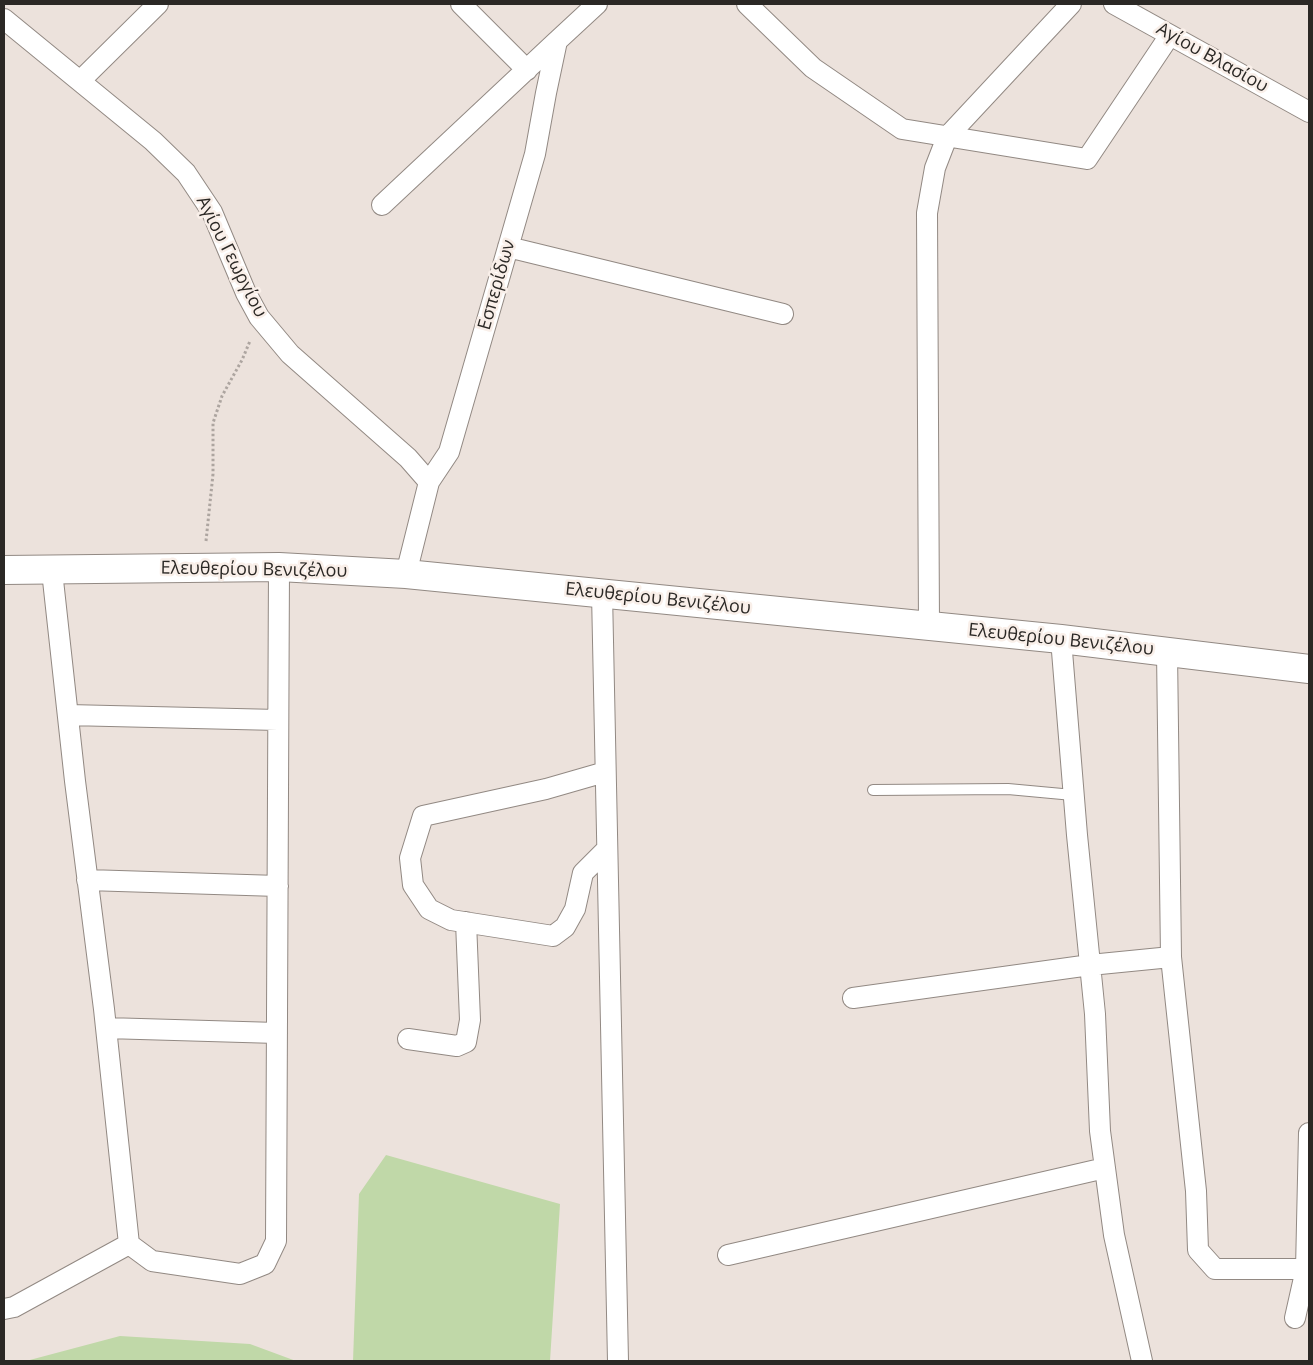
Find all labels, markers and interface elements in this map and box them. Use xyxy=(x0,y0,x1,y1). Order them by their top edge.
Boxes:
street label: Αγίου Βλασίου xyxy=(1152,18,1272,98)
street label: Αγίου Γεωργίου xyxy=(191,193,271,321)
street label: Εσπερίδων xyxy=(474,237,520,333)
street label: Ελευθερίου Βενιζέλου xyxy=(161,558,347,582)
street label: Ελευθερίου Βενιζέλου xyxy=(564,579,752,619)
street label: Ελευθερίου Βενιζέλου xyxy=(967,620,1155,660)

